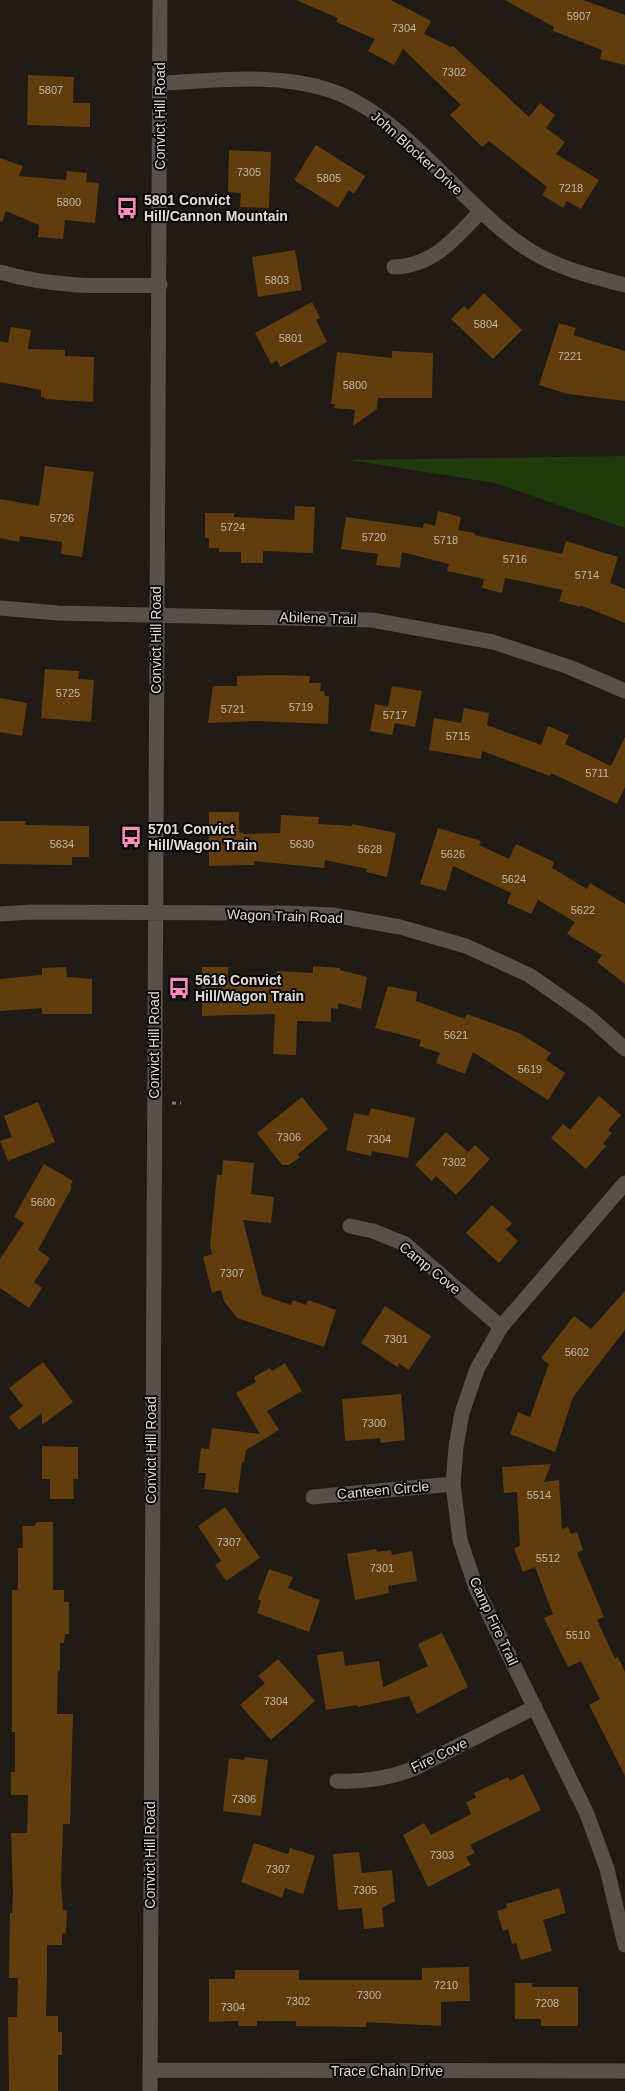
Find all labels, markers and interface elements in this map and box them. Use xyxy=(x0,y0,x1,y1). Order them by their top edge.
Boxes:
house number: 5907 xyxy=(567,10,591,22)
house number: 7304 xyxy=(392,22,416,34)
street label: Convict Hill Road xyxy=(152,62,168,170)
house number: 7302 xyxy=(442,66,466,78)
house number: 5807 xyxy=(39,84,63,96)
street label: John Blocker Drive xyxy=(368,108,466,198)
house number: 7305 xyxy=(237,166,261,178)
house number: 5805 xyxy=(317,172,341,184)
house number: 7218 xyxy=(559,182,583,194)
place label: 5801 Convict Hill/Cannon Mountain xyxy=(144,192,288,224)
bus stop icon: 5801 Convict Hill/Cannon Mountain xyxy=(114,195,140,221)
house number: 5800 xyxy=(57,196,81,208)
house number: 5803 xyxy=(265,274,289,286)
house number: 5804 xyxy=(474,318,498,330)
house number: 5801 xyxy=(279,332,303,344)
house number: 7221 xyxy=(558,350,582,362)
house number: 5800 xyxy=(343,379,367,391)
house number: 5726 xyxy=(50,512,74,524)
house number: 5724 xyxy=(221,521,245,533)
house number: 5720 xyxy=(362,531,386,543)
house number: 5718 xyxy=(434,534,458,546)
house number: 5716 xyxy=(503,553,527,565)
house number: 5714 xyxy=(575,569,599,581)
street label: Convict Hill Road xyxy=(148,586,164,694)
street label: Abilene Trail xyxy=(279,609,357,627)
house number: 5725 xyxy=(56,687,80,699)
house number: 5719 xyxy=(289,701,313,713)
house number: 5721 xyxy=(221,703,245,715)
house number: 5717 xyxy=(383,709,407,721)
house number: 5715 xyxy=(446,730,470,742)
house number: 5711 xyxy=(585,767,609,779)
place label: 5701 Convict Hill/Wagon Train xyxy=(148,821,257,853)
bus stop icon: 5701 Convict Hill/Wagon Train xyxy=(118,824,144,850)
house number: 5634 xyxy=(50,838,74,850)
house number: 5630 xyxy=(290,838,314,850)
house number: 5628 xyxy=(358,843,382,855)
house number: 5626 xyxy=(441,848,465,860)
house number: 5624 xyxy=(502,873,526,885)
house number: 5622 xyxy=(571,904,595,916)
street label: Wagon Train Road xyxy=(227,906,343,926)
place label: 5616 Convict Hill/Wagon Train xyxy=(195,972,304,1004)
bus stop icon: 5616 Convict Hill/Wagon Train xyxy=(166,975,192,1001)
street label: Convict Hill Road xyxy=(146,991,162,1099)
house number: 5621 xyxy=(444,1029,468,1041)
house number: 5619 xyxy=(518,1063,542,1075)
house number: 7306 xyxy=(277,1131,301,1143)
house number: 7304 xyxy=(367,1133,391,1145)
house number: 7302 xyxy=(442,1156,466,1168)
house number: 5600 xyxy=(31,1196,55,1208)
street label: Camp Cove xyxy=(396,1239,464,1298)
house number: 7307 xyxy=(220,1267,244,1279)
house number: 7301 xyxy=(384,1333,408,1345)
house number: 5602 xyxy=(565,1346,589,1358)
street label: Convict Hill Road xyxy=(143,1396,159,1504)
house number: 7300 xyxy=(362,1417,386,1429)
street label: Canteen Circle xyxy=(336,1478,430,1502)
house number: 5514 xyxy=(527,1489,551,1501)
house number: 7307 xyxy=(217,1536,241,1548)
house number: 5512 xyxy=(536,1552,560,1564)
house number: 7301 xyxy=(370,1562,394,1574)
street label: Camp Fire Trail xyxy=(467,1574,521,1668)
house number: 5510 xyxy=(566,1629,590,1641)
house number: 7304 xyxy=(264,1695,288,1707)
street label: Fire Cove xyxy=(408,1734,470,1775)
house number: 7306 xyxy=(232,1793,256,1805)
street label: Convict Hill Road xyxy=(142,1801,158,1909)
house number: 7303 xyxy=(430,1849,454,1861)
house number: 7307 xyxy=(266,1863,290,1875)
house number: 7305 xyxy=(353,1884,377,1896)
house number: 7210 xyxy=(434,1979,458,1991)
house number: 7300 xyxy=(357,1989,381,2001)
house number: 7302 xyxy=(286,1995,310,2007)
house number: 7208 xyxy=(535,1997,559,2009)
house number: 7304 xyxy=(221,2001,245,2013)
street label: Trace Chain Drive xyxy=(331,2063,443,2079)

